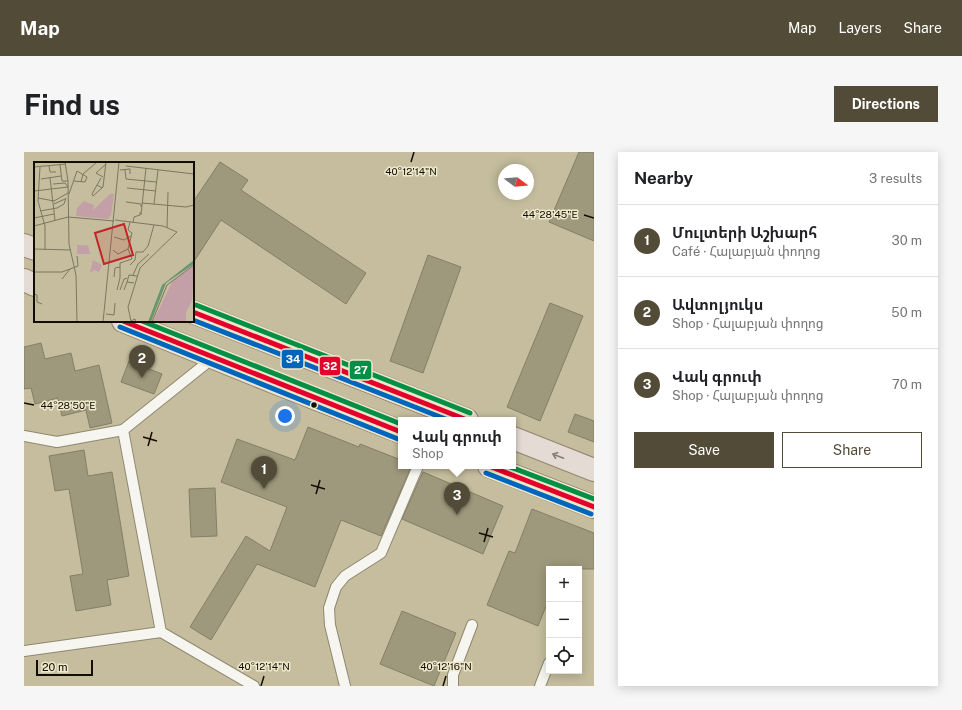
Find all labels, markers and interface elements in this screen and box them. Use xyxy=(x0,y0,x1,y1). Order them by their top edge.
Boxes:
text: Map xyxy=(20,17,60,39)
text: Map xyxy=(788,20,816,36)
text: Layers xyxy=(838,20,882,36)
text: Share xyxy=(904,20,942,36)
button: Directions xyxy=(834,86,938,122)
text: Find us xyxy=(24,88,120,121)
inset map xyxy=(34,162,194,322)
north arrow xyxy=(498,164,534,200)
text: 40°12'14"N xyxy=(385,165,437,177)
text: Nearby xyxy=(634,168,693,188)
text: 3 results xyxy=(869,171,922,186)
text: 44°28'45"E xyxy=(522,208,578,220)
text: Մուլտերի Աշխարհ xyxy=(672,224,817,241)
text: 1 xyxy=(644,233,650,248)
text: 30 m xyxy=(892,233,922,248)
text: Café · Հալաբյան փողոց xyxy=(672,244,821,259)
text: Ավտոլյուկս xyxy=(672,296,763,313)
text: 2 xyxy=(643,305,651,320)
text: 50 m xyxy=(891,305,922,320)
text: Shop · Հալաբյան փողոց xyxy=(672,316,824,331)
pin: 2 xyxy=(129,345,155,378)
line badge: 34 xyxy=(281,349,304,369)
text: 34 xyxy=(286,353,300,365)
line badge: 32 xyxy=(319,356,341,376)
text: 32 xyxy=(323,360,337,372)
line badge: 27 xyxy=(349,360,372,380)
text: 27 xyxy=(354,364,368,376)
text: Վակ գրուփ xyxy=(672,368,762,385)
text: 3 xyxy=(643,377,651,392)
text: 70 m xyxy=(892,377,922,392)
text: Shop · Հալաբյան փողոց xyxy=(672,388,824,403)
text: 44°28'50"E xyxy=(40,399,96,411)
unlabelled marker xyxy=(309,400,319,410)
your location xyxy=(275,406,295,426)
popup xyxy=(398,417,516,469)
text: Վակ գրուփ xyxy=(412,428,502,445)
button: Save xyxy=(634,432,774,468)
button: Share xyxy=(782,432,922,468)
text: Shop xyxy=(412,446,443,461)
one-way arrow xyxy=(552,451,564,459)
pin: 1 xyxy=(251,456,277,489)
pin: 3 xyxy=(444,482,470,515)
map controls xyxy=(546,566,582,674)
button: + xyxy=(546,566,582,602)
button: − xyxy=(546,602,582,638)
button: locate xyxy=(546,638,582,674)
scale bar xyxy=(36,658,93,677)
text: 40°12'14"N xyxy=(238,660,290,672)
text: 40°12'16"N xyxy=(420,660,472,672)
text: 20 m xyxy=(42,661,67,673)

